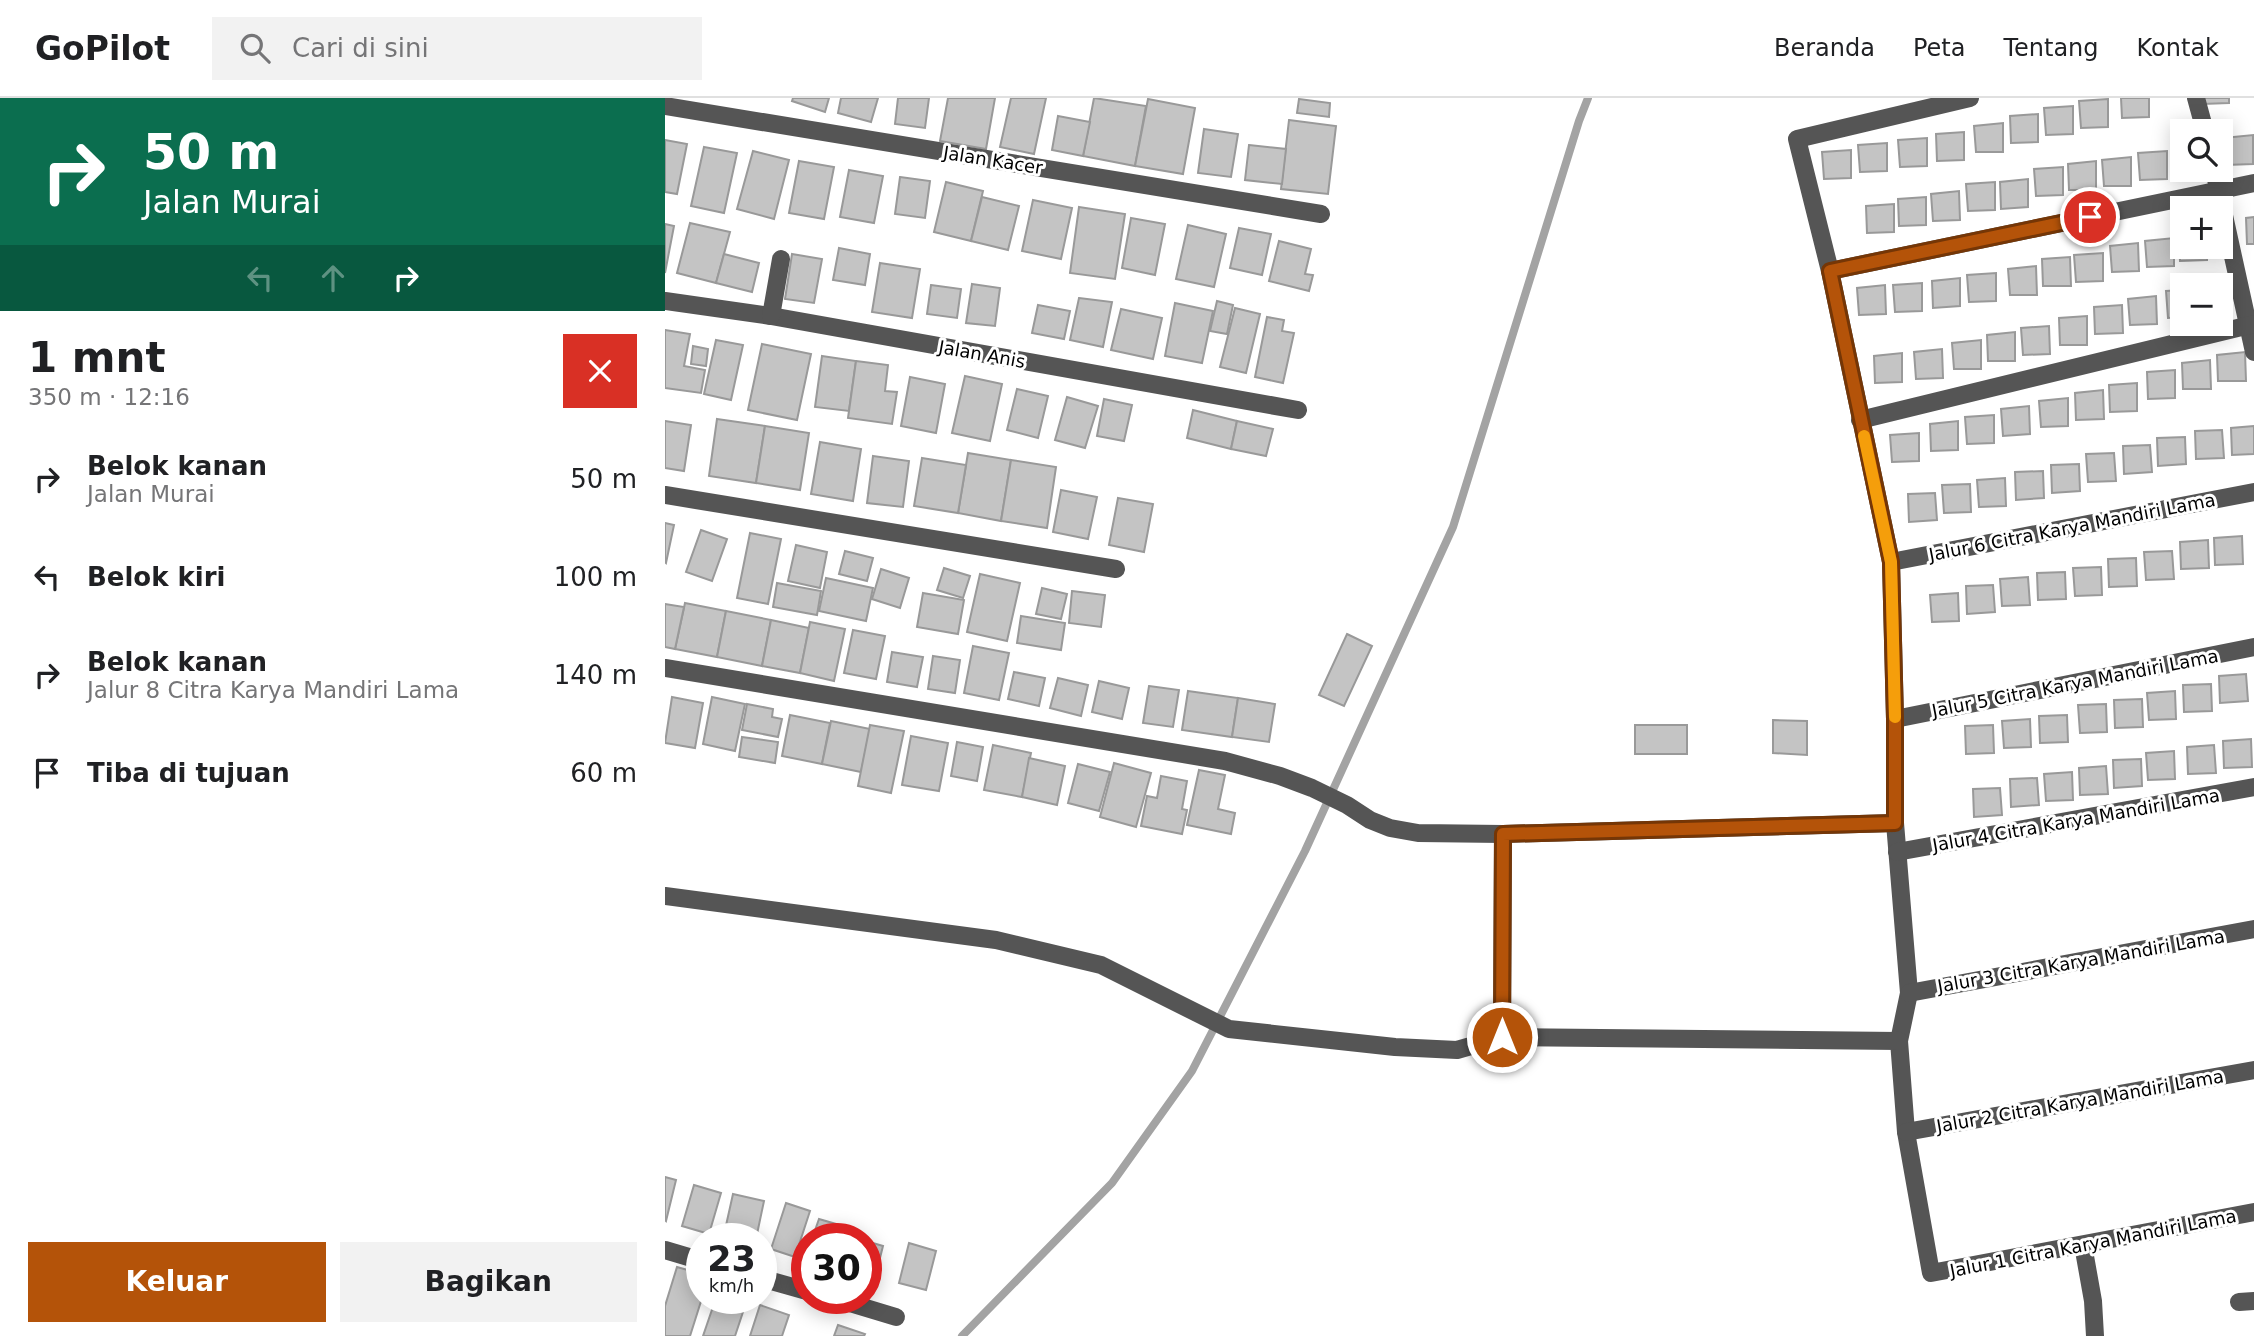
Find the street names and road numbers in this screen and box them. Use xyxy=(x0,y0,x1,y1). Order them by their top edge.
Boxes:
street label: Jalan Kacer xyxy=(941,142,1045,178)
street label: Jalan Anis xyxy=(936,336,1027,372)
street label: Jalur 6 Citra Karya Mandiri Lama xyxy=(1926,489,2217,565)
street label: Jalur 5 Citra Karya Mandiri Lama xyxy=(1929,645,2220,721)
street label: Jalur 4 Citra Karya Mandiri Lama xyxy=(1930,784,2221,856)
street label: Jalur 3 Citra Karya Mandiri Lama xyxy=(1935,925,2226,997)
street label: Jalur 2 Citra Karya Mandiri Lama xyxy=(1934,1065,2225,1137)
street label: Jalur 1 Citra Karya Mandiri Lama xyxy=(1947,1205,2238,1281)

